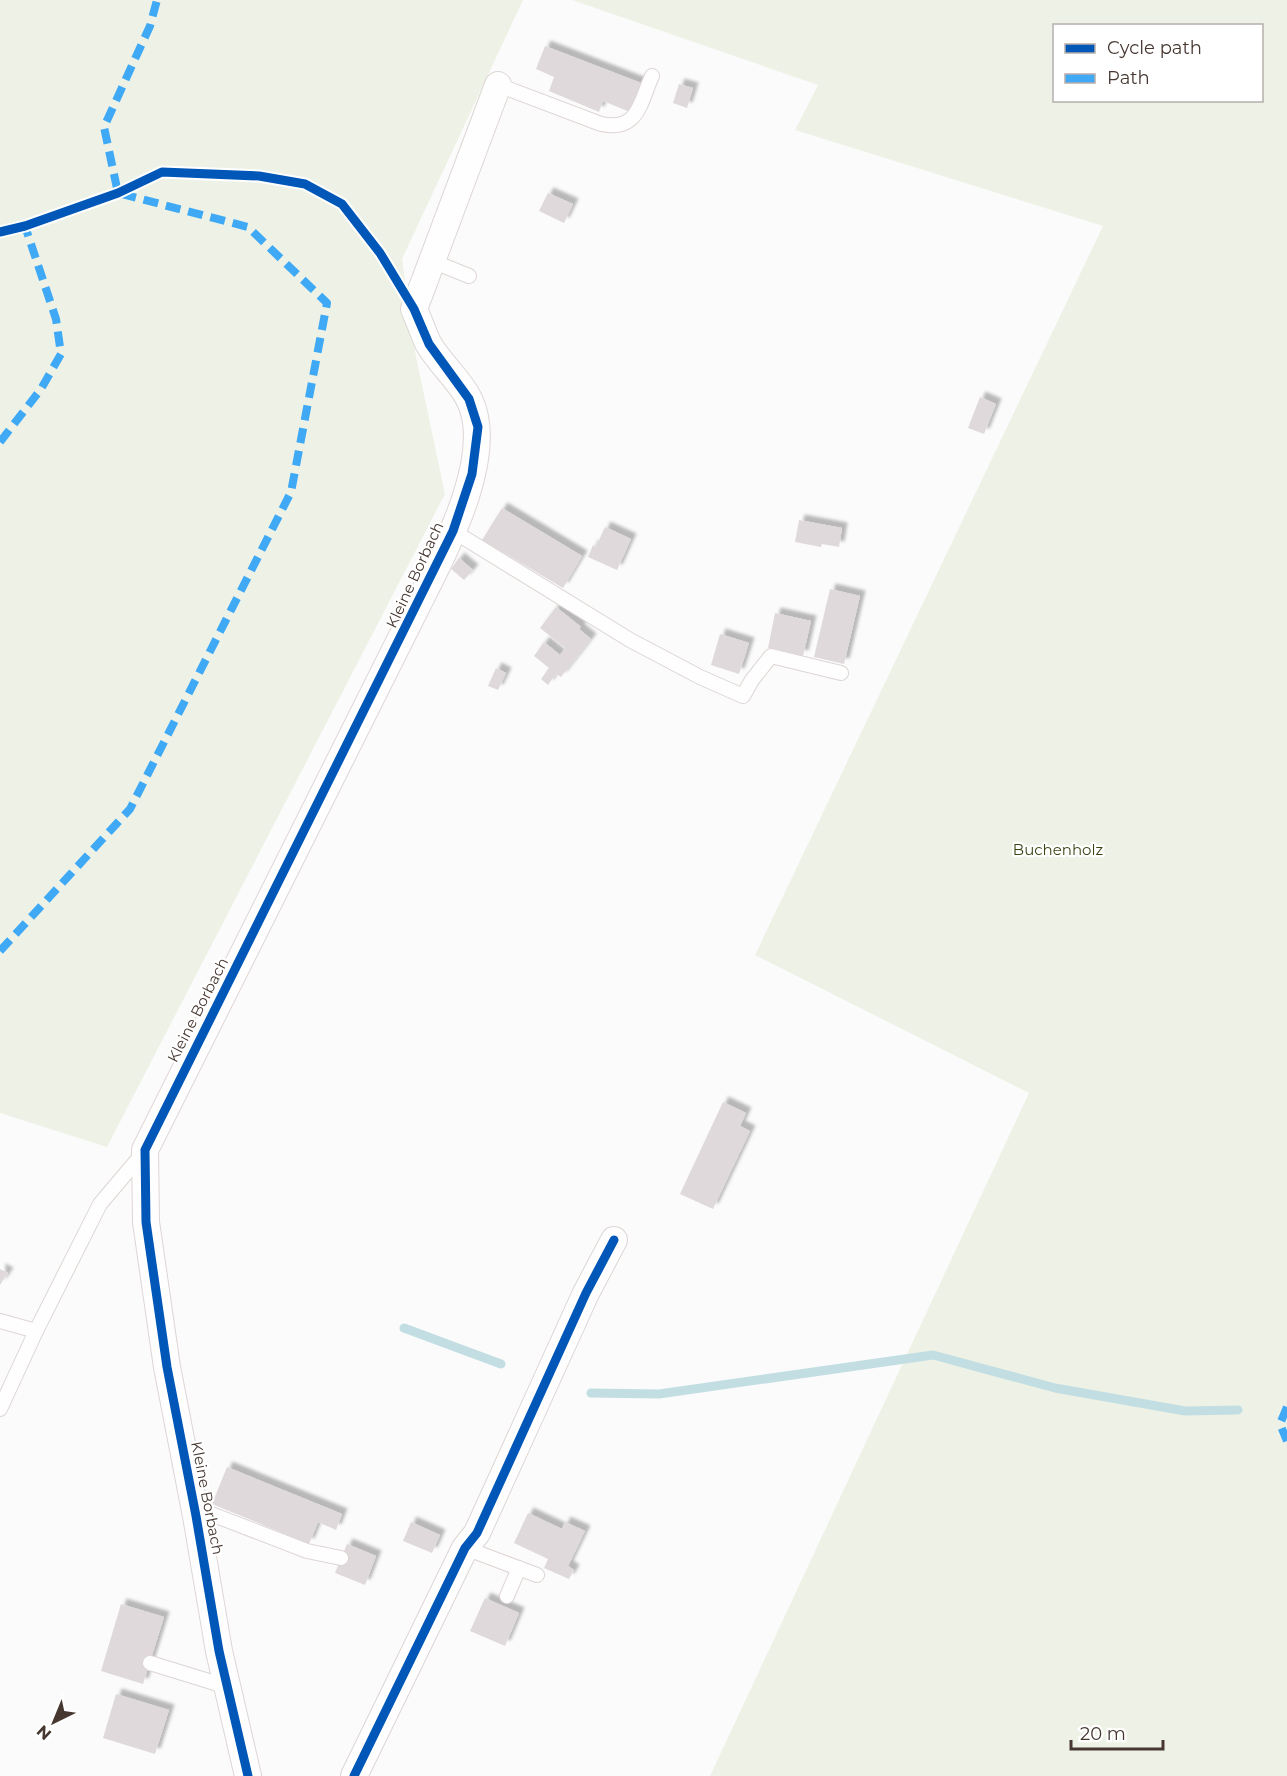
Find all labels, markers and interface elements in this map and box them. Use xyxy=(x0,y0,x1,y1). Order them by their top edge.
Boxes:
legend xyxy=(1053,24,1263,102)
text: Cycle path xyxy=(1107,37,1202,59)
text: Path xyxy=(1107,67,1150,89)
street label: Kleine Borbach xyxy=(382,519,447,631)
park label: Buchenholz xyxy=(1013,840,1103,859)
street label: Kleine Borbach xyxy=(163,954,232,1065)
street label: Kleine Borbach xyxy=(187,1440,228,1556)
north arrow xyxy=(24,1692,84,1752)
scale bar xyxy=(1071,1713,1162,1751)
text: N xyxy=(33,1721,55,1744)
text: 20 m xyxy=(1080,1723,1126,1745)

